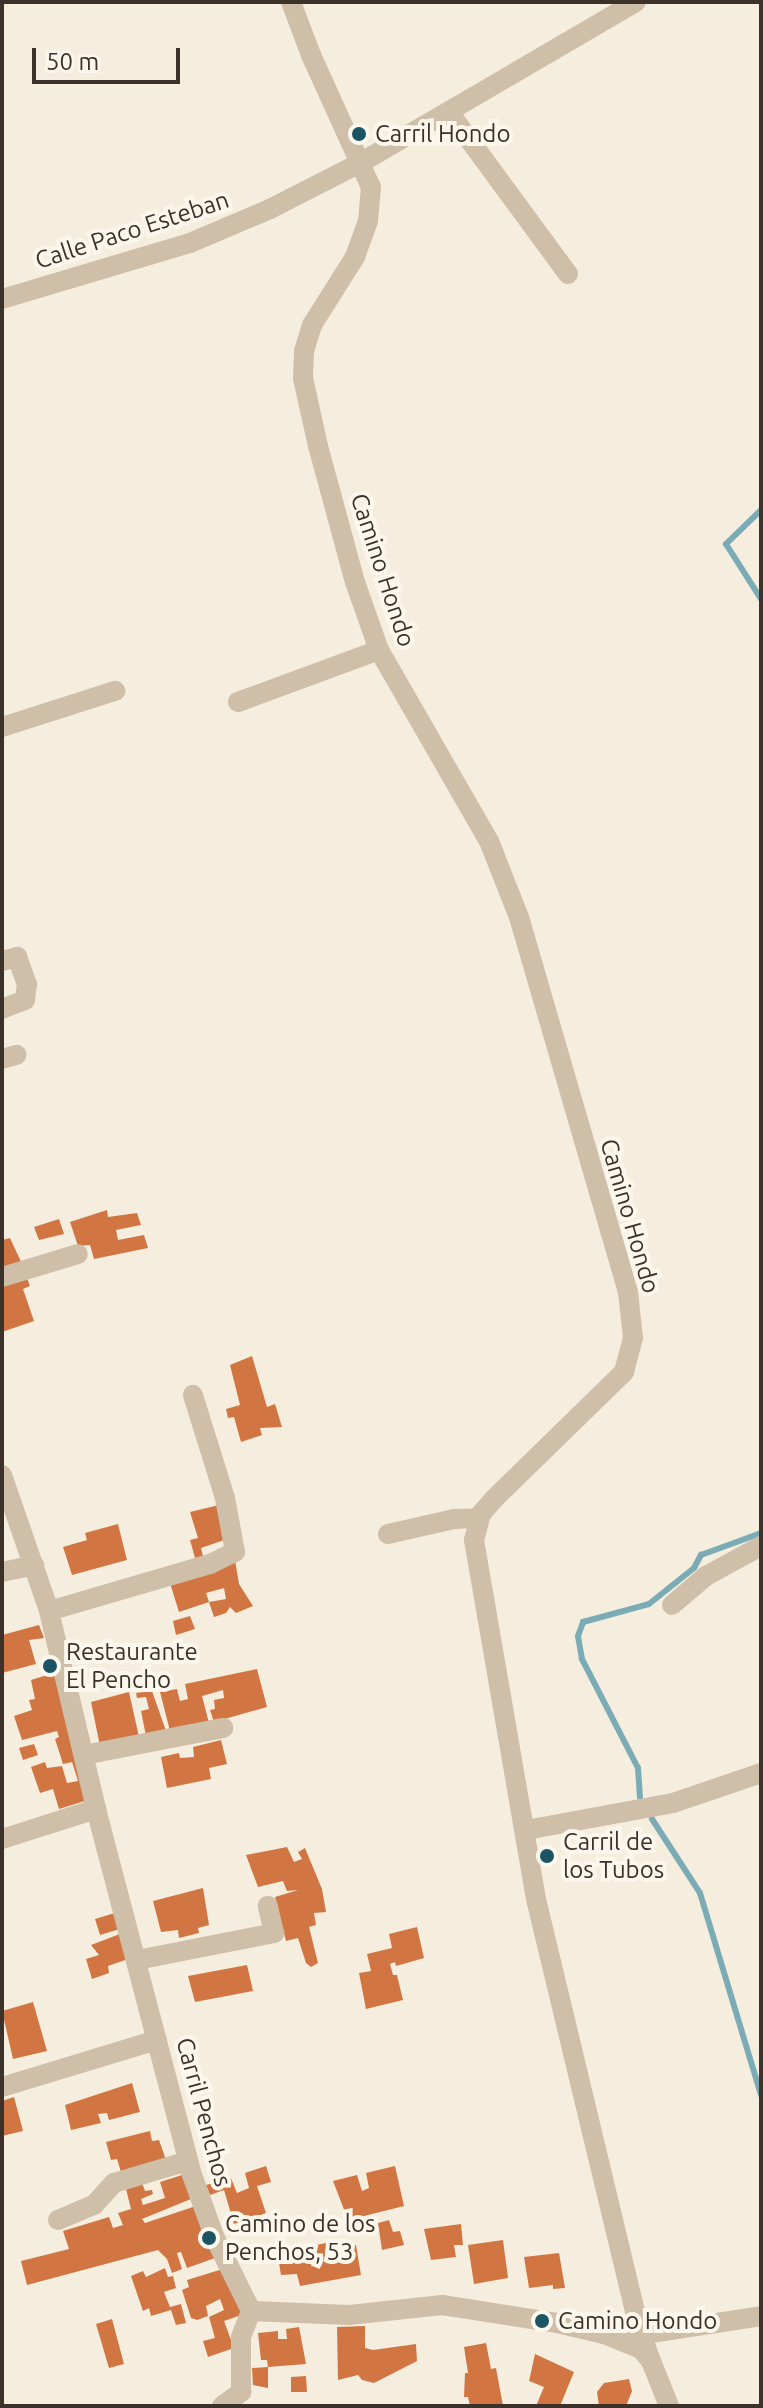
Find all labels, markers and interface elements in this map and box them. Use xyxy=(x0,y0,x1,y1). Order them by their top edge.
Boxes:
scale bar xyxy=(36,32,184,82)
text: 50 m xyxy=(46,48,99,75)
place label: Carril Hondo xyxy=(375,120,510,148)
marker: Carril Hondo xyxy=(350,125,368,143)
street label: Calle Paco Esteban xyxy=(31,185,233,275)
street label: Camino Hondo xyxy=(345,490,421,650)
street label: Camino Hondo xyxy=(594,1135,666,1297)
place label: Restaurante El Pencho xyxy=(66,1638,198,1694)
marker: Restaurante El Pencho xyxy=(41,1657,59,1675)
place label: Carril de los Tubos xyxy=(563,1828,664,1884)
marker: Carril de los Tubos xyxy=(538,1847,556,1865)
street label: Carril Penchos xyxy=(170,2034,238,2190)
place label: Camino de los Penchos, 53 xyxy=(225,2210,375,2266)
marker: Camino de los Penchos, 53 xyxy=(200,2229,218,2247)
place label: Camino Hondo xyxy=(558,2307,717,2335)
marker: Camino Hondo xyxy=(533,2312,551,2330)

